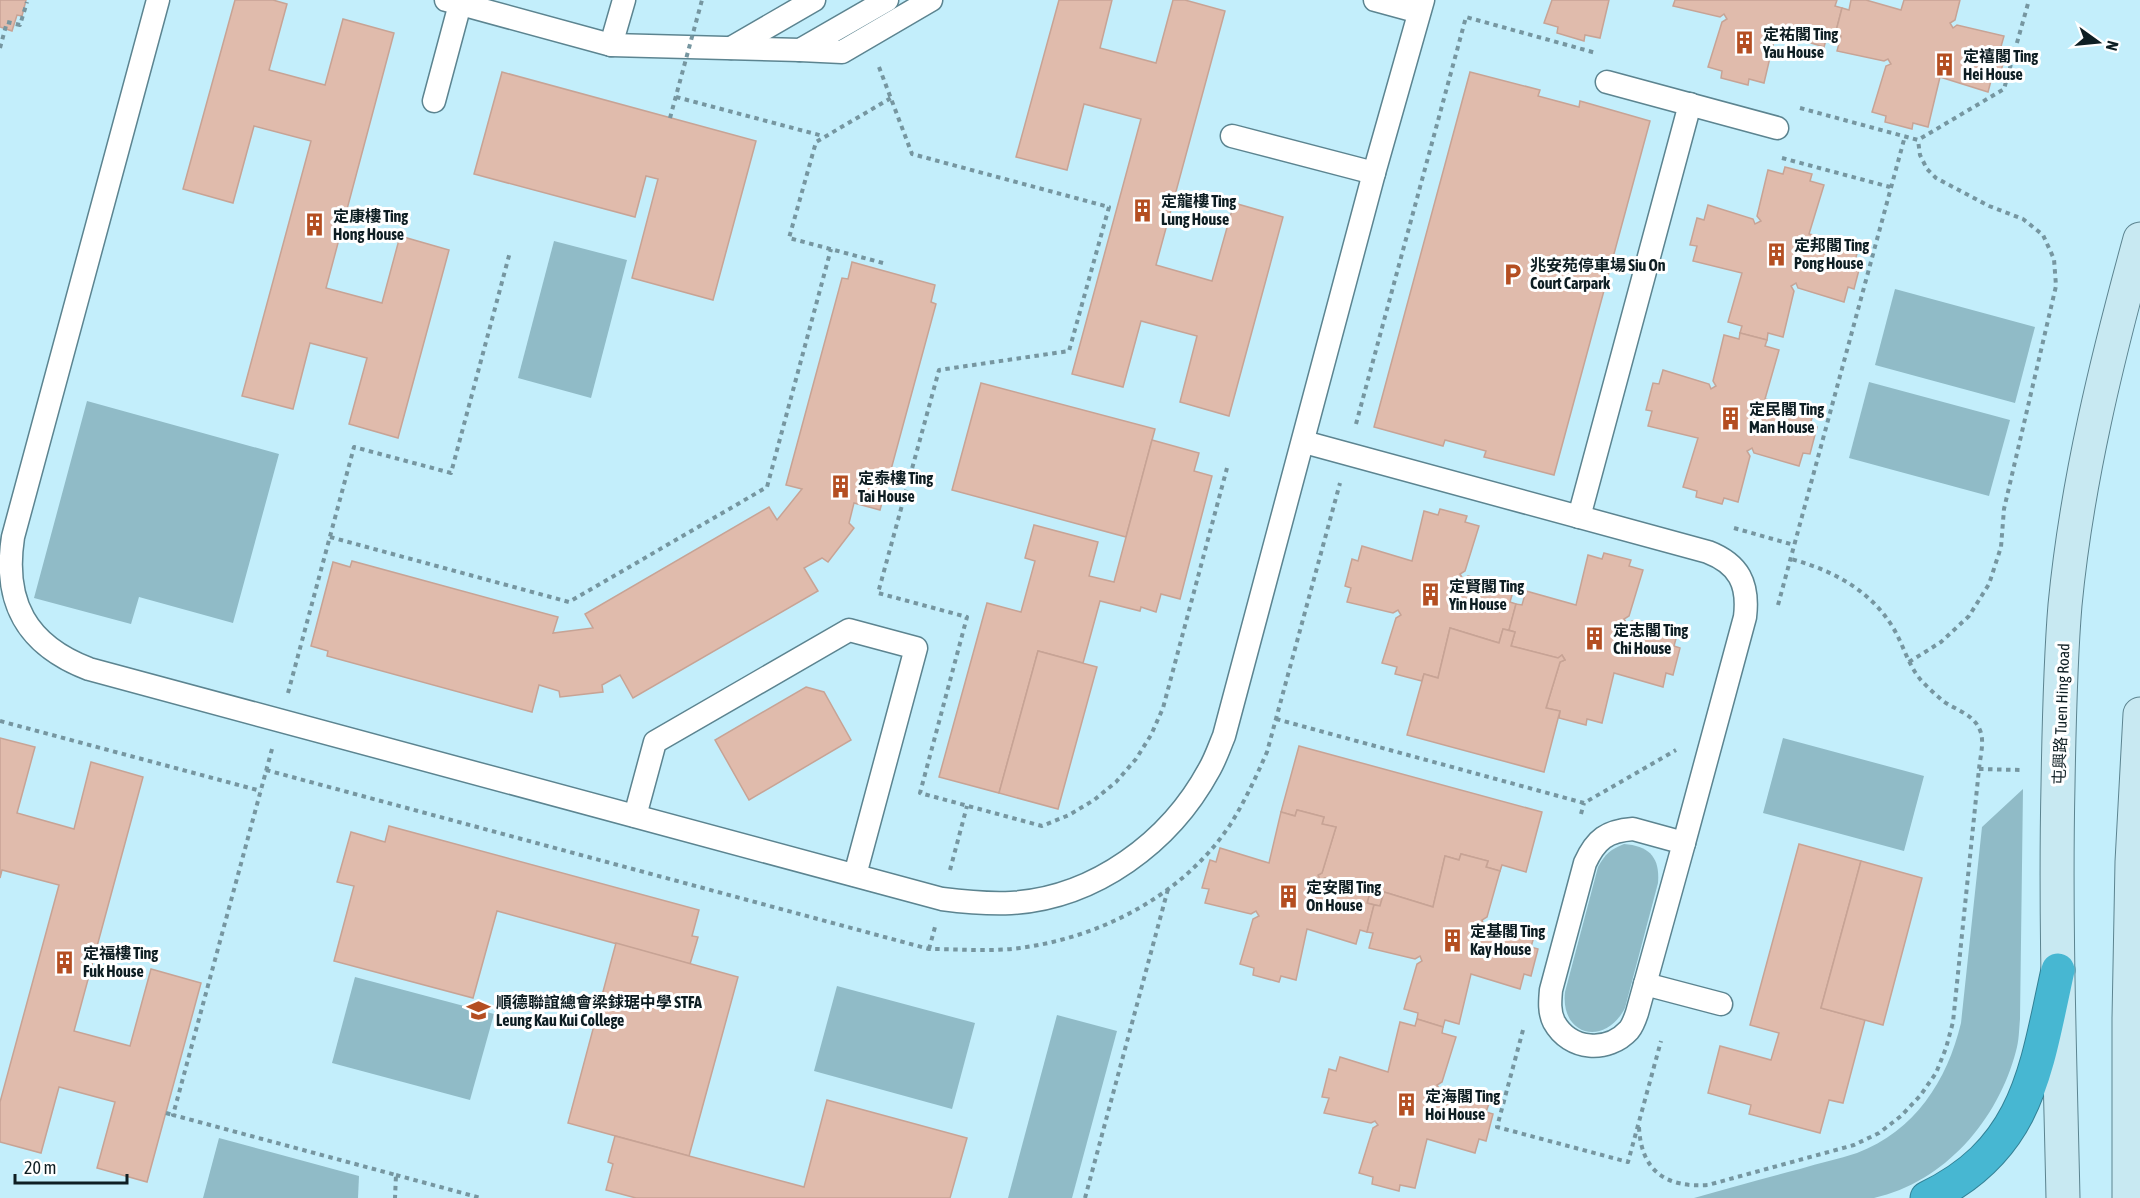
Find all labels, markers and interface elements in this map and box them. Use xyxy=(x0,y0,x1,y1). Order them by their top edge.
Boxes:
north arrow xyxy=(2068,12,2128,72)
place label: 定祐閣 Ting Yau House xyxy=(1762,25,1838,61)
building icon: 定祐閣 Ting Yau House xyxy=(1732,30,1758,56)
text: N xyxy=(2103,39,2122,53)
place label: 定禧閣 Ting Hei House xyxy=(1963,47,2038,83)
building icon: 定禧閣 Ting Hei House xyxy=(1932,52,1958,78)
place label: 定龍樓 Ting Lung House xyxy=(1161,192,1236,228)
building icon: 定龍樓 Ting Lung House xyxy=(1130,197,1156,223)
place label: 定康樓 Ting Hong House xyxy=(333,207,408,243)
building icon: 定康樓 Ting Hong House xyxy=(302,212,328,238)
place label: 定邦閣 Ting Pong House xyxy=(1794,236,1869,272)
building icon: 定邦閣 Ting Pong House xyxy=(1763,241,1789,267)
place label: 兆安苑停車場 Siu On Court Carpark xyxy=(1530,256,1666,292)
parking icon: 兆安苑停車場 Siu On Court Carpark xyxy=(1499,261,1525,287)
place label: 定民閣 Ting Man House xyxy=(1749,400,1824,436)
building icon: 定民閣 Ting Man House xyxy=(1718,405,1744,431)
place label: 定泰樓 Ting Tai House xyxy=(858,469,933,505)
building icon: 定泰樓 Ting Tai House xyxy=(827,474,853,500)
place label: 定賢閣 Ting Yin House xyxy=(1448,577,1524,613)
building icon: 定賢閣 Ting Yin House xyxy=(1418,582,1444,608)
place label: 定志閣 Ting Chi House xyxy=(1613,621,1688,657)
building icon: 定志閣 Ting Chi House xyxy=(1582,626,1608,652)
street label: 屯興路 Tuen Hing Road xyxy=(2050,643,2073,785)
place label: 定安閣 Ting On House xyxy=(1306,878,1381,914)
building icon: 定安閣 Ting On House xyxy=(1275,883,1301,909)
place label: 定基閣 Ting Kay House xyxy=(1470,922,1545,958)
building icon: 定基閣 Ting Kay House xyxy=(1439,927,1465,953)
place label: 定福樓 Ting Fuk House xyxy=(83,944,158,980)
building icon: 定福樓 Ting Fuk House xyxy=(52,949,78,975)
place label: 順德聯誼總會梁銶琚中學 STFA Leung Kau Kui College xyxy=(496,993,702,1029)
school or university icon: 順德聯誼總會梁銶琚中學 STFA Leung Kau Kui College xyxy=(465,998,491,1024)
place label: 定海閣 Ting Hoi House xyxy=(1425,1087,1500,1123)
building icon: 定海閣 Ting Hoi House xyxy=(1394,1092,1420,1118)
scale bar xyxy=(15,1147,128,1185)
text: 20 m xyxy=(24,1157,56,1178)

